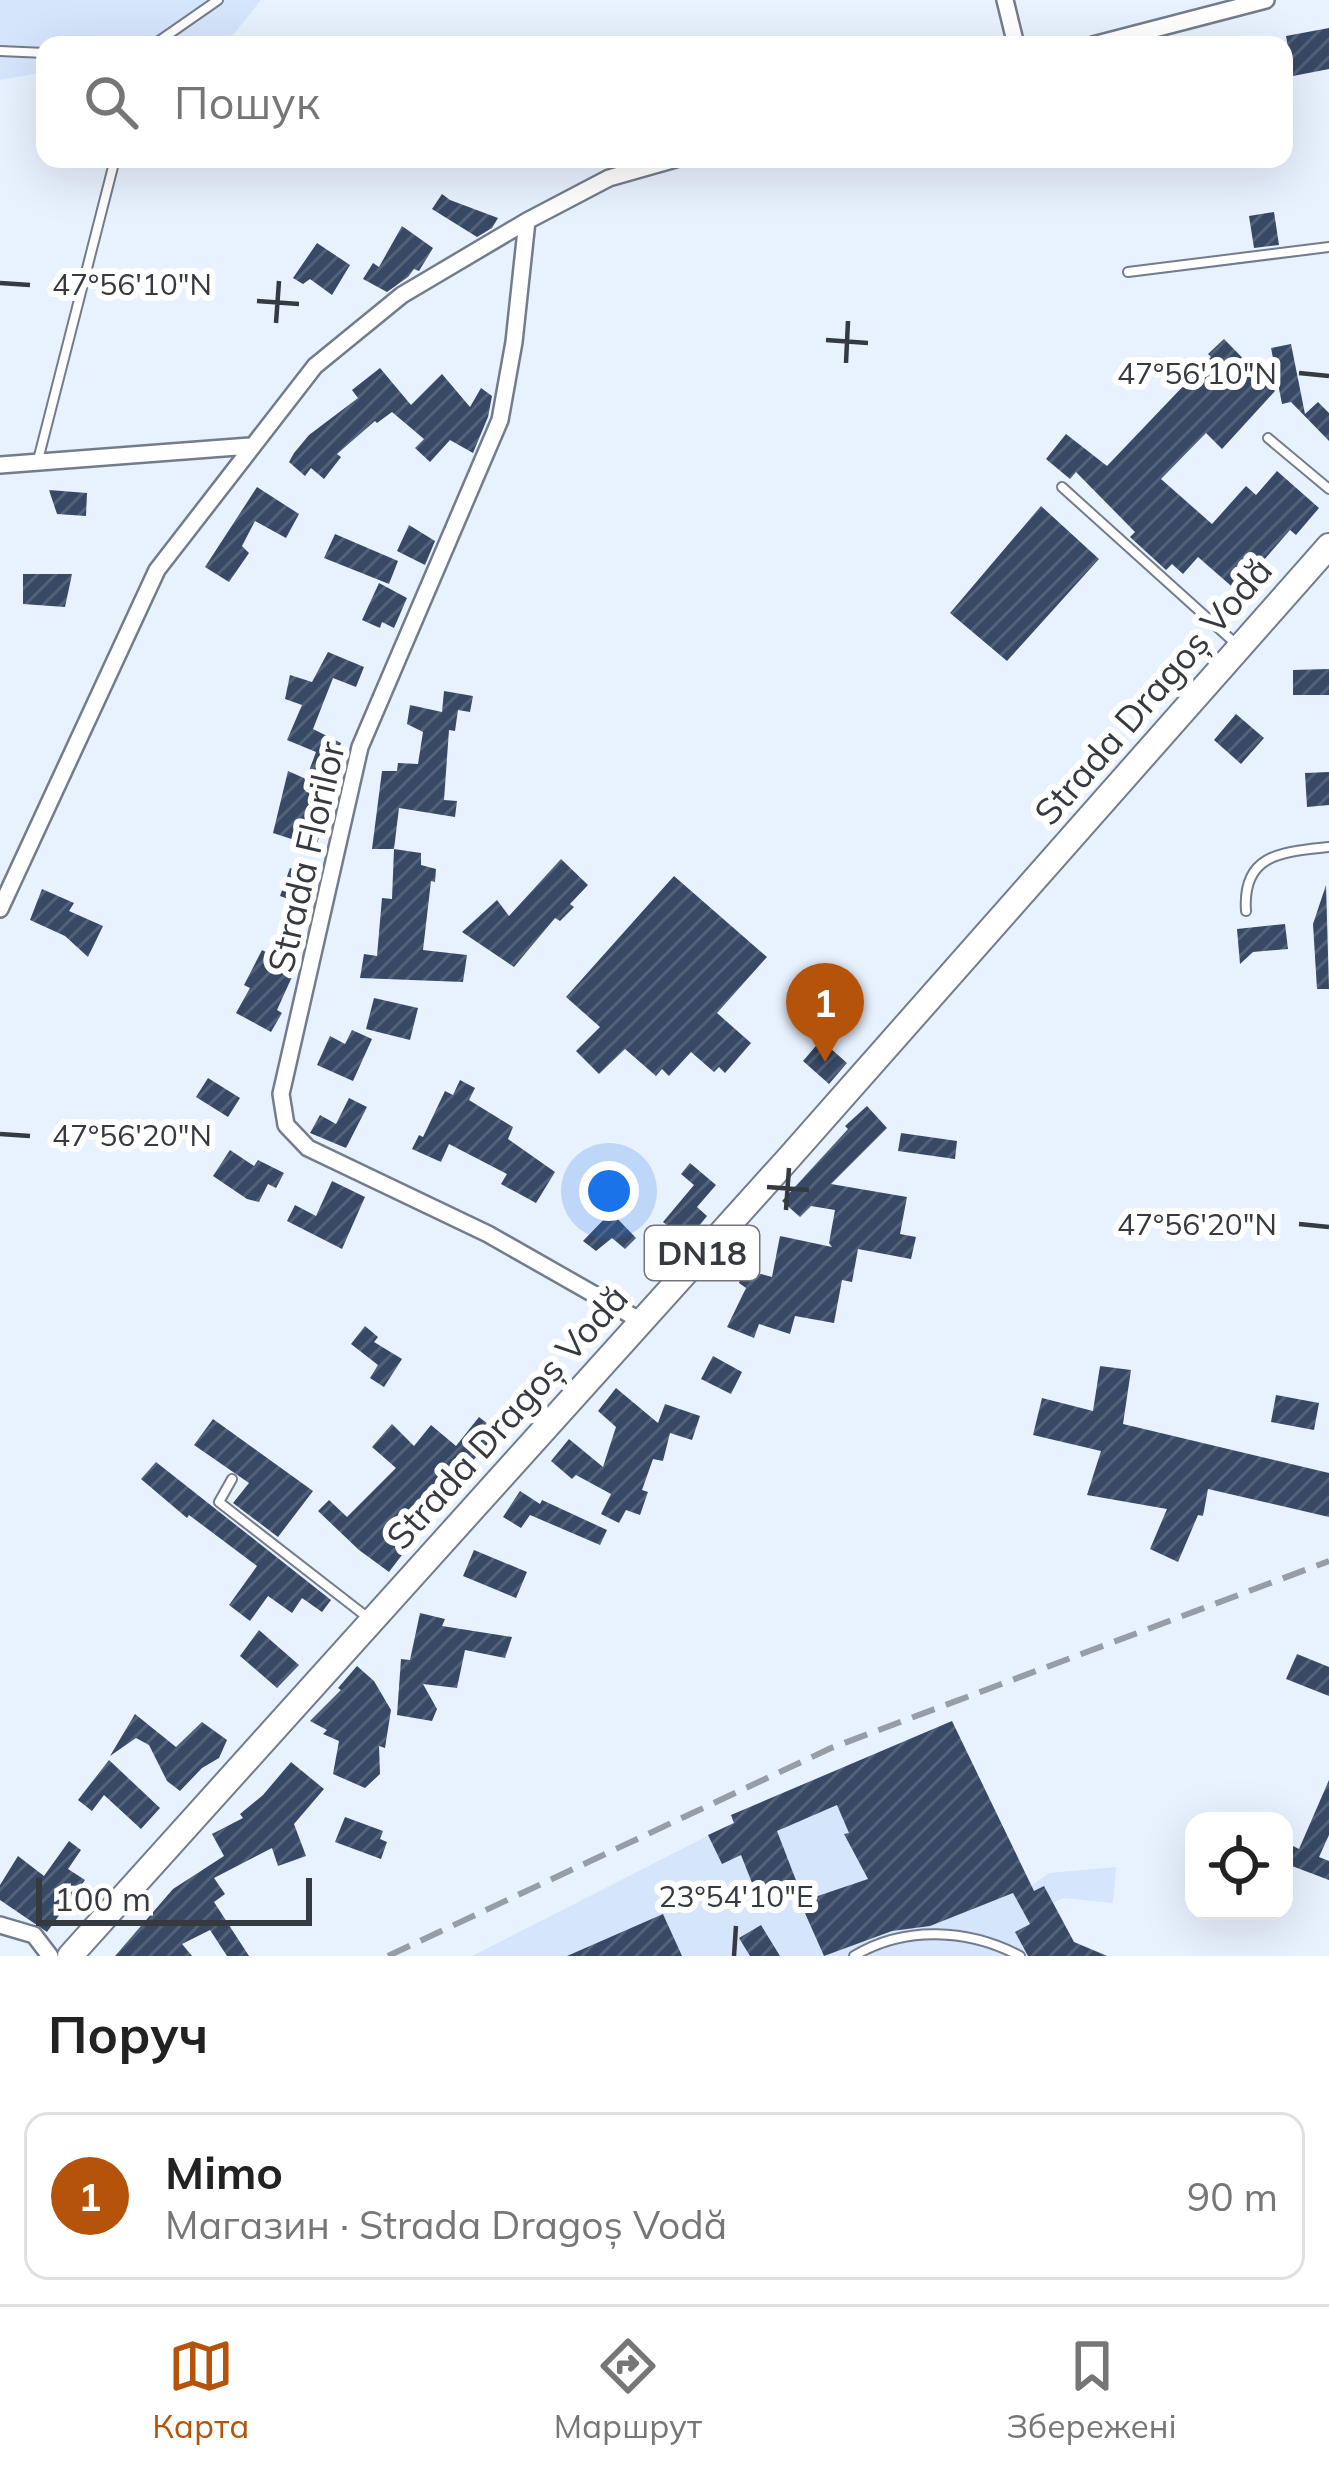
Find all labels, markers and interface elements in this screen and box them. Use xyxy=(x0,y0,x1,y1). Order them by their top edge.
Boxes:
search box xyxy=(36,36,1293,168)
icon: search xyxy=(78,69,144,135)
text: Пошук xyxy=(174,74,320,130)
text: 47°56'10"N xyxy=(52,265,212,303)
text: 47°56'10"N xyxy=(1117,354,1277,392)
street label: Strada Dragoș Vodă xyxy=(1024,548,1282,834)
street label: Strada Florilor xyxy=(257,737,354,977)
pin: 1 xyxy=(786,963,864,1062)
text: 47°56'20"N xyxy=(52,1116,212,1154)
your location xyxy=(579,1161,639,1221)
text: 47°56'20"N xyxy=(1117,1205,1277,1243)
road number: DN18 xyxy=(645,1226,759,1280)
street label: Strada Dragoș Vodă xyxy=(376,1275,638,1559)
map controls xyxy=(1185,1812,1293,1920)
button: locate xyxy=(1185,1812,1293,1920)
scale bar xyxy=(36,1872,312,1925)
text: 23°54'10"E xyxy=(658,1877,814,1915)
text: 100 m xyxy=(54,1878,151,1919)
text: Поруч xyxy=(48,2002,208,2066)
text: Mimo xyxy=(165,2144,283,2200)
text: 1 xyxy=(78,2172,102,2221)
text: 90 m xyxy=(1187,2172,1278,2221)
text: Магазин · Strada Dragoș Vodă xyxy=(165,2200,727,2249)
tab: Карта xyxy=(152,2333,249,2446)
tab: Маршрут xyxy=(554,2333,702,2446)
tab: Збережені xyxy=(1006,2333,1177,2446)

